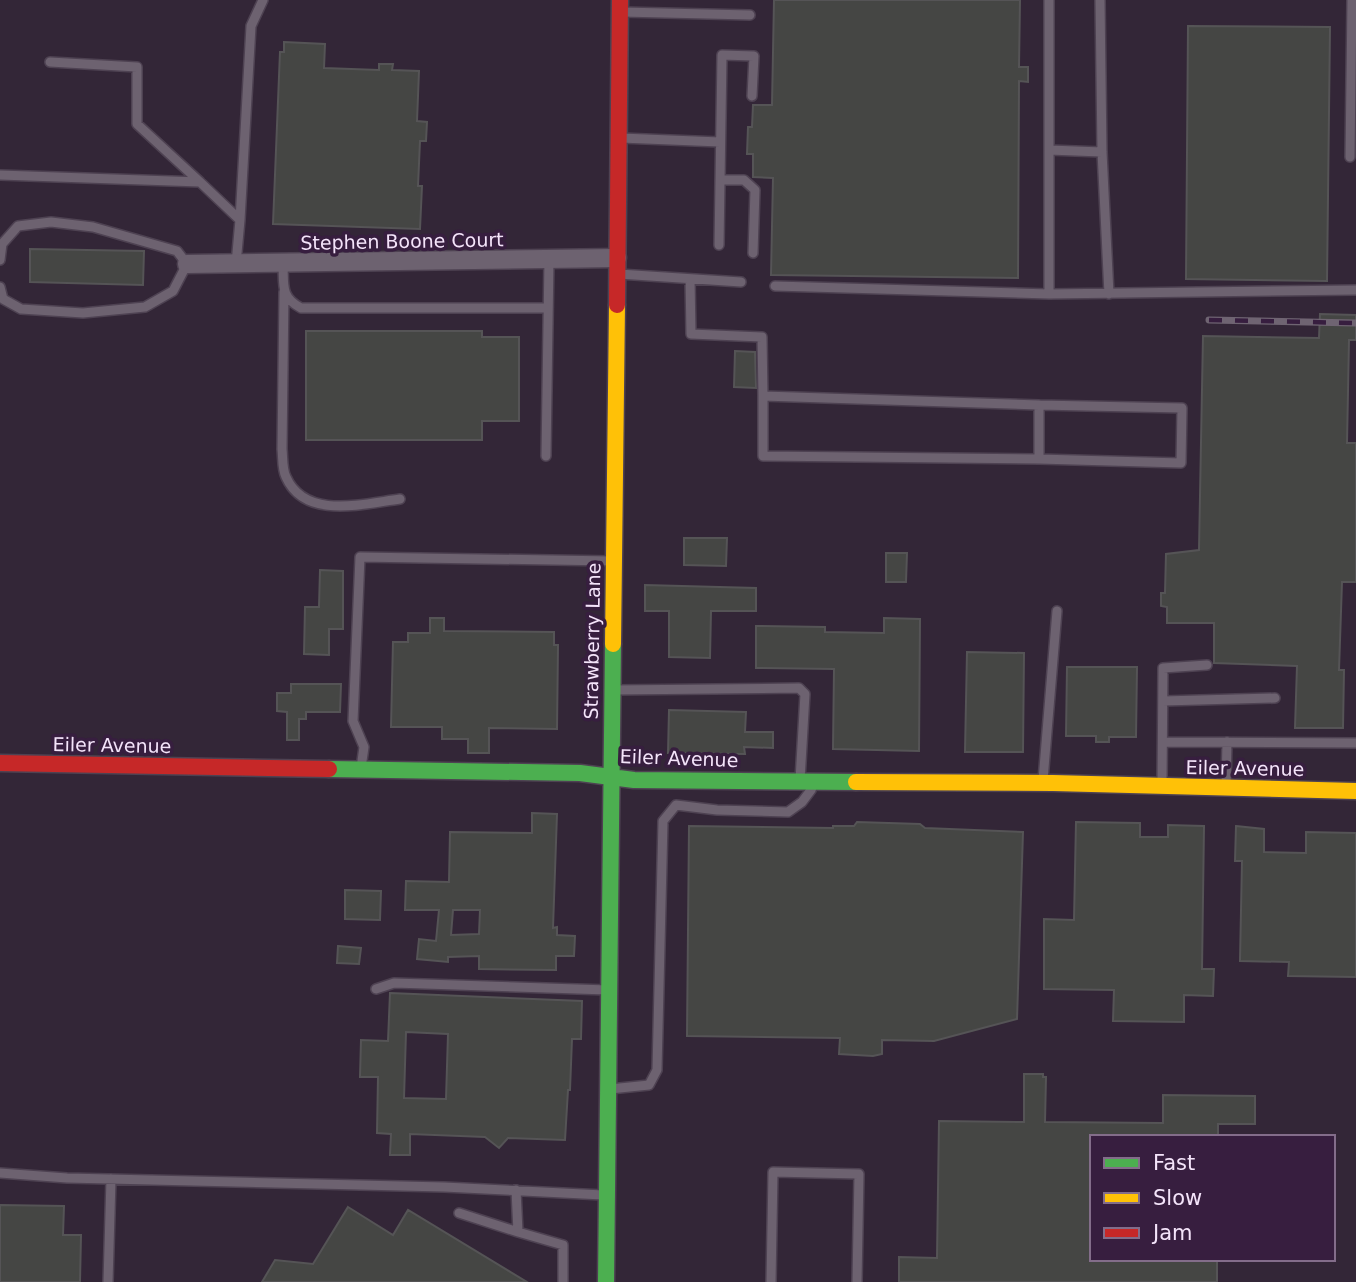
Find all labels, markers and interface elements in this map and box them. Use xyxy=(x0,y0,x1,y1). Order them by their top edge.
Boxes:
street label: Stephen Boone Court xyxy=(300,228,504,254)
street label: Strawberry Lane xyxy=(580,562,604,720)
street label: Eiler Avenue xyxy=(52,733,172,757)
street label: Eiler Avenue xyxy=(619,745,739,771)
street label: Eiler Avenue xyxy=(1185,756,1305,780)
legend xyxy=(1090,1135,1335,1261)
text: Fast xyxy=(1153,1151,1195,1175)
text: Slow xyxy=(1153,1186,1202,1210)
text: Jam xyxy=(1151,1221,1193,1245)

